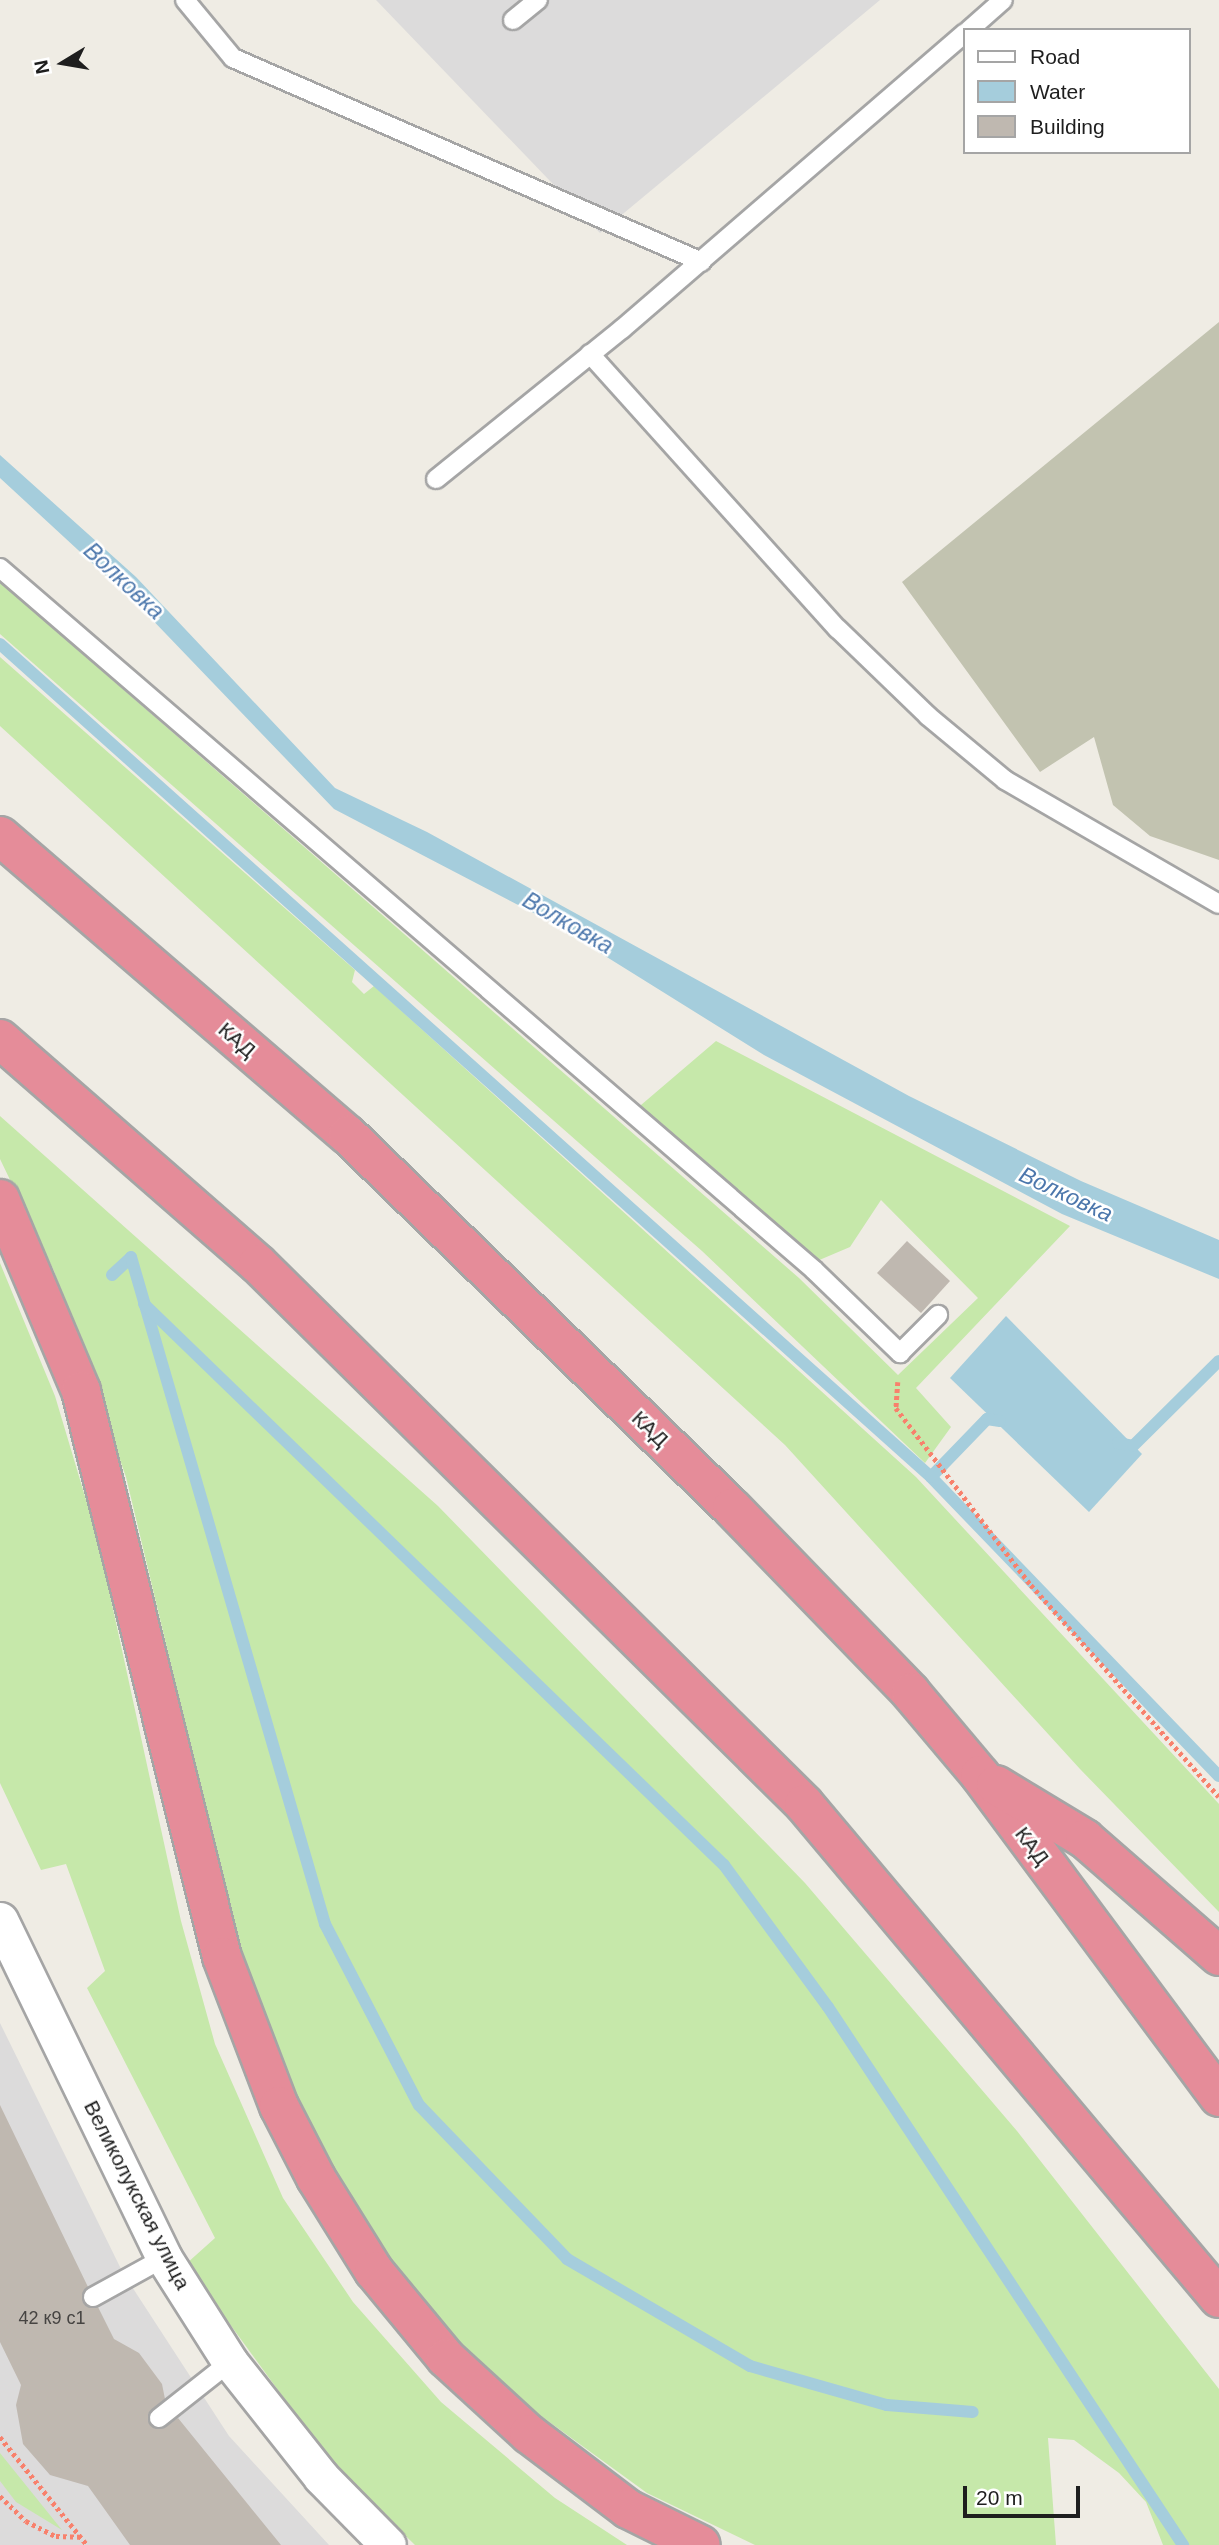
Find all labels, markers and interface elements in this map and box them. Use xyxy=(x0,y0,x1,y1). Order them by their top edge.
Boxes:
north arrow xyxy=(28,28,98,98)
legend xyxy=(964,28,1191,154)
text: Road xyxy=(1030,45,1080,68)
text: N xyxy=(30,58,54,76)
text: Water xyxy=(1030,80,1085,103)
text: Building xyxy=(1030,115,1105,138)
water label: Волковка xyxy=(78,537,170,625)
water label: Волковка xyxy=(518,886,618,960)
street label: КАД xyxy=(213,1017,261,1063)
water label: Волковка xyxy=(1015,1160,1117,1228)
street label: КАД xyxy=(626,1406,674,1452)
street label: КАД xyxy=(1010,1822,1054,1870)
street label: Великолукская улица xyxy=(78,2096,196,2294)
house number: 42 к9 с1 xyxy=(19,2307,85,2329)
scale bar xyxy=(967,2472,1084,2516)
text: 20 m xyxy=(976,2486,1023,2509)

